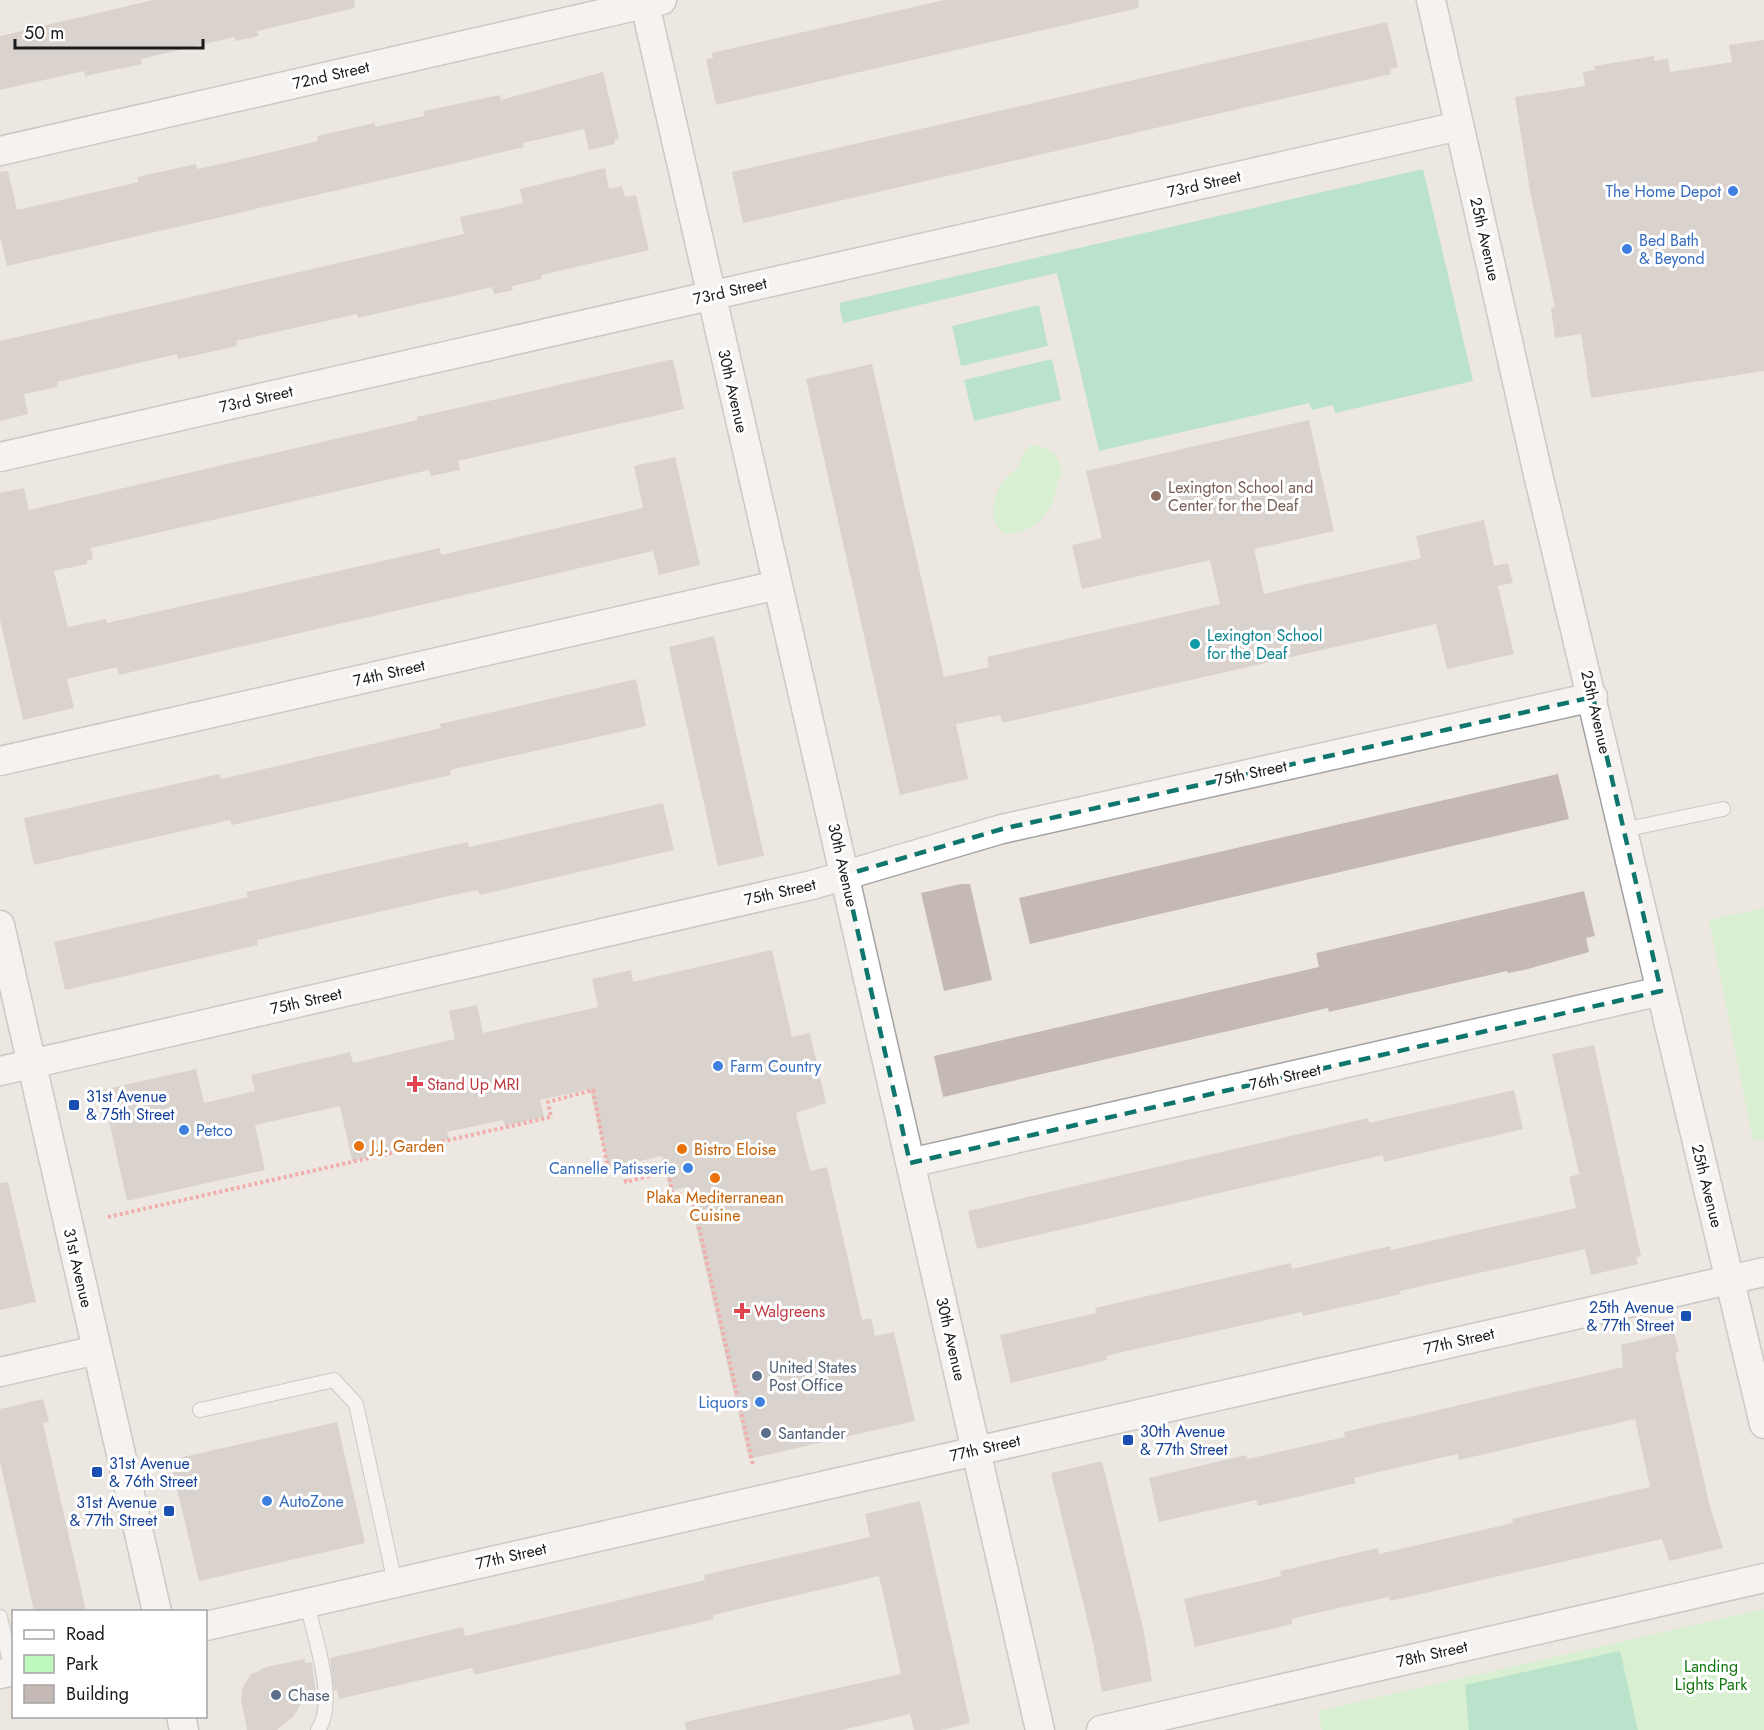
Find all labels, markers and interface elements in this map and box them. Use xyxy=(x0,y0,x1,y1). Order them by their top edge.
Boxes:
scale bar xyxy=(15,12,202,50)
text: 50 m xyxy=(24,20,64,46)
street label: 72nd Street xyxy=(290,55,372,95)
street label: 73rd Street xyxy=(1165,164,1243,204)
place label: The Home Depot xyxy=(1606,180,1721,203)
marker: The Home Depot xyxy=(1726,184,1740,198)
street label: 25th Avenue xyxy=(1464,195,1506,283)
place label: Bed Bath & Beyond xyxy=(1639,229,1705,270)
marker: Bed Bath & Beyond xyxy=(1620,242,1634,256)
street label: 73rd Street xyxy=(691,271,769,311)
street label: 30th Avenue xyxy=(712,347,754,435)
street label: 73rd Street xyxy=(217,379,295,419)
place label: Lexington School and Center for the Deaf xyxy=(1168,476,1313,517)
marker: Lexington School and Center for the Deaf xyxy=(1149,489,1163,503)
place label: Lexington School for the Deaf xyxy=(1207,624,1322,665)
marker: Lexington School for the Deaf xyxy=(1188,637,1202,651)
street label: 74th Street xyxy=(351,654,427,692)
street label: 25th Avenue xyxy=(1575,668,1617,756)
street label: 75th Street xyxy=(1213,754,1289,792)
street label: 30th Avenue xyxy=(822,821,864,909)
street label: 75th Street xyxy=(742,873,818,911)
street label: 75th Street xyxy=(268,982,344,1020)
place label: Farm Country xyxy=(730,1055,822,1078)
street label: 76th Street xyxy=(1247,1058,1323,1096)
marker: Farm Country xyxy=(711,1059,725,1073)
place label: Stand Up MRI xyxy=(427,1073,519,1096)
marker: Stand Up MRI xyxy=(408,1077,422,1091)
place label: 31st Avenue & 75th Street xyxy=(86,1085,174,1126)
marker: 31st Avenue & 75th Street xyxy=(67,1098,81,1112)
place label: Petco xyxy=(196,1119,233,1142)
marker: Petco xyxy=(177,1123,191,1137)
place label: J.J. Garden xyxy=(369,1135,444,1158)
place label: Bistro Eloise xyxy=(694,1138,776,1161)
marker: J.J. Garden xyxy=(352,1139,366,1153)
marker: Bistro Eloise xyxy=(675,1142,689,1156)
street label: 25th Avenue xyxy=(1686,1142,1728,1230)
place label: Cannelle Patisserie xyxy=(549,1157,676,1180)
marker: Cannelle Patisserie xyxy=(681,1161,695,1175)
marker: Plaka Mediterranean Cuisine xyxy=(708,1171,722,1185)
place label: Plaka Mediterranean Cuisine xyxy=(646,1186,784,1227)
street label: 31st Avenue xyxy=(58,1226,98,1310)
street label: 30th Avenue xyxy=(930,1295,972,1383)
place label: 25th Avenue & 77th Street xyxy=(1586,1296,1674,1337)
place label: Walgreens xyxy=(754,1300,825,1323)
marker: Walgreens xyxy=(735,1304,749,1318)
marker: 25th Avenue & 77th Street xyxy=(1679,1309,1693,1323)
street label: 77th Street xyxy=(1421,1322,1497,1360)
place label: United States Post Office xyxy=(769,1356,856,1397)
marker: United States Post Office xyxy=(750,1369,764,1383)
place label: Liquors xyxy=(698,1391,748,1414)
marker: Liquors xyxy=(753,1395,767,1409)
place label: 30th Avenue & 77th Street xyxy=(1140,1420,1228,1461)
place label: Santander xyxy=(778,1422,846,1445)
marker: Santander xyxy=(759,1426,773,1440)
street label: 77th Street xyxy=(947,1429,1023,1467)
marker: 30th Avenue & 77th Street xyxy=(1121,1433,1135,1447)
place label: 31st Avenue & 76th Street xyxy=(109,1452,198,1493)
marker: 31st Avenue & 76th Street xyxy=(90,1465,104,1479)
place label: AutoZone xyxy=(279,1490,344,1513)
place label: 31st Avenue & 77th Street xyxy=(69,1491,157,1532)
marker: AutoZone xyxy=(260,1494,274,1508)
marker: 31st Avenue & 77th Street xyxy=(162,1504,176,1518)
street label: 77th Street xyxy=(473,1537,549,1575)
legend xyxy=(12,1610,207,1718)
text: Road xyxy=(66,1621,105,1647)
street label: 78th Street xyxy=(1394,1635,1470,1673)
text: Park xyxy=(66,1651,98,1677)
park label: Landing Lights Park xyxy=(1675,1655,1748,1696)
text: Building xyxy=(66,1681,129,1707)
place label: Chase xyxy=(288,1684,330,1707)
marker: Chase xyxy=(269,1688,283,1702)

